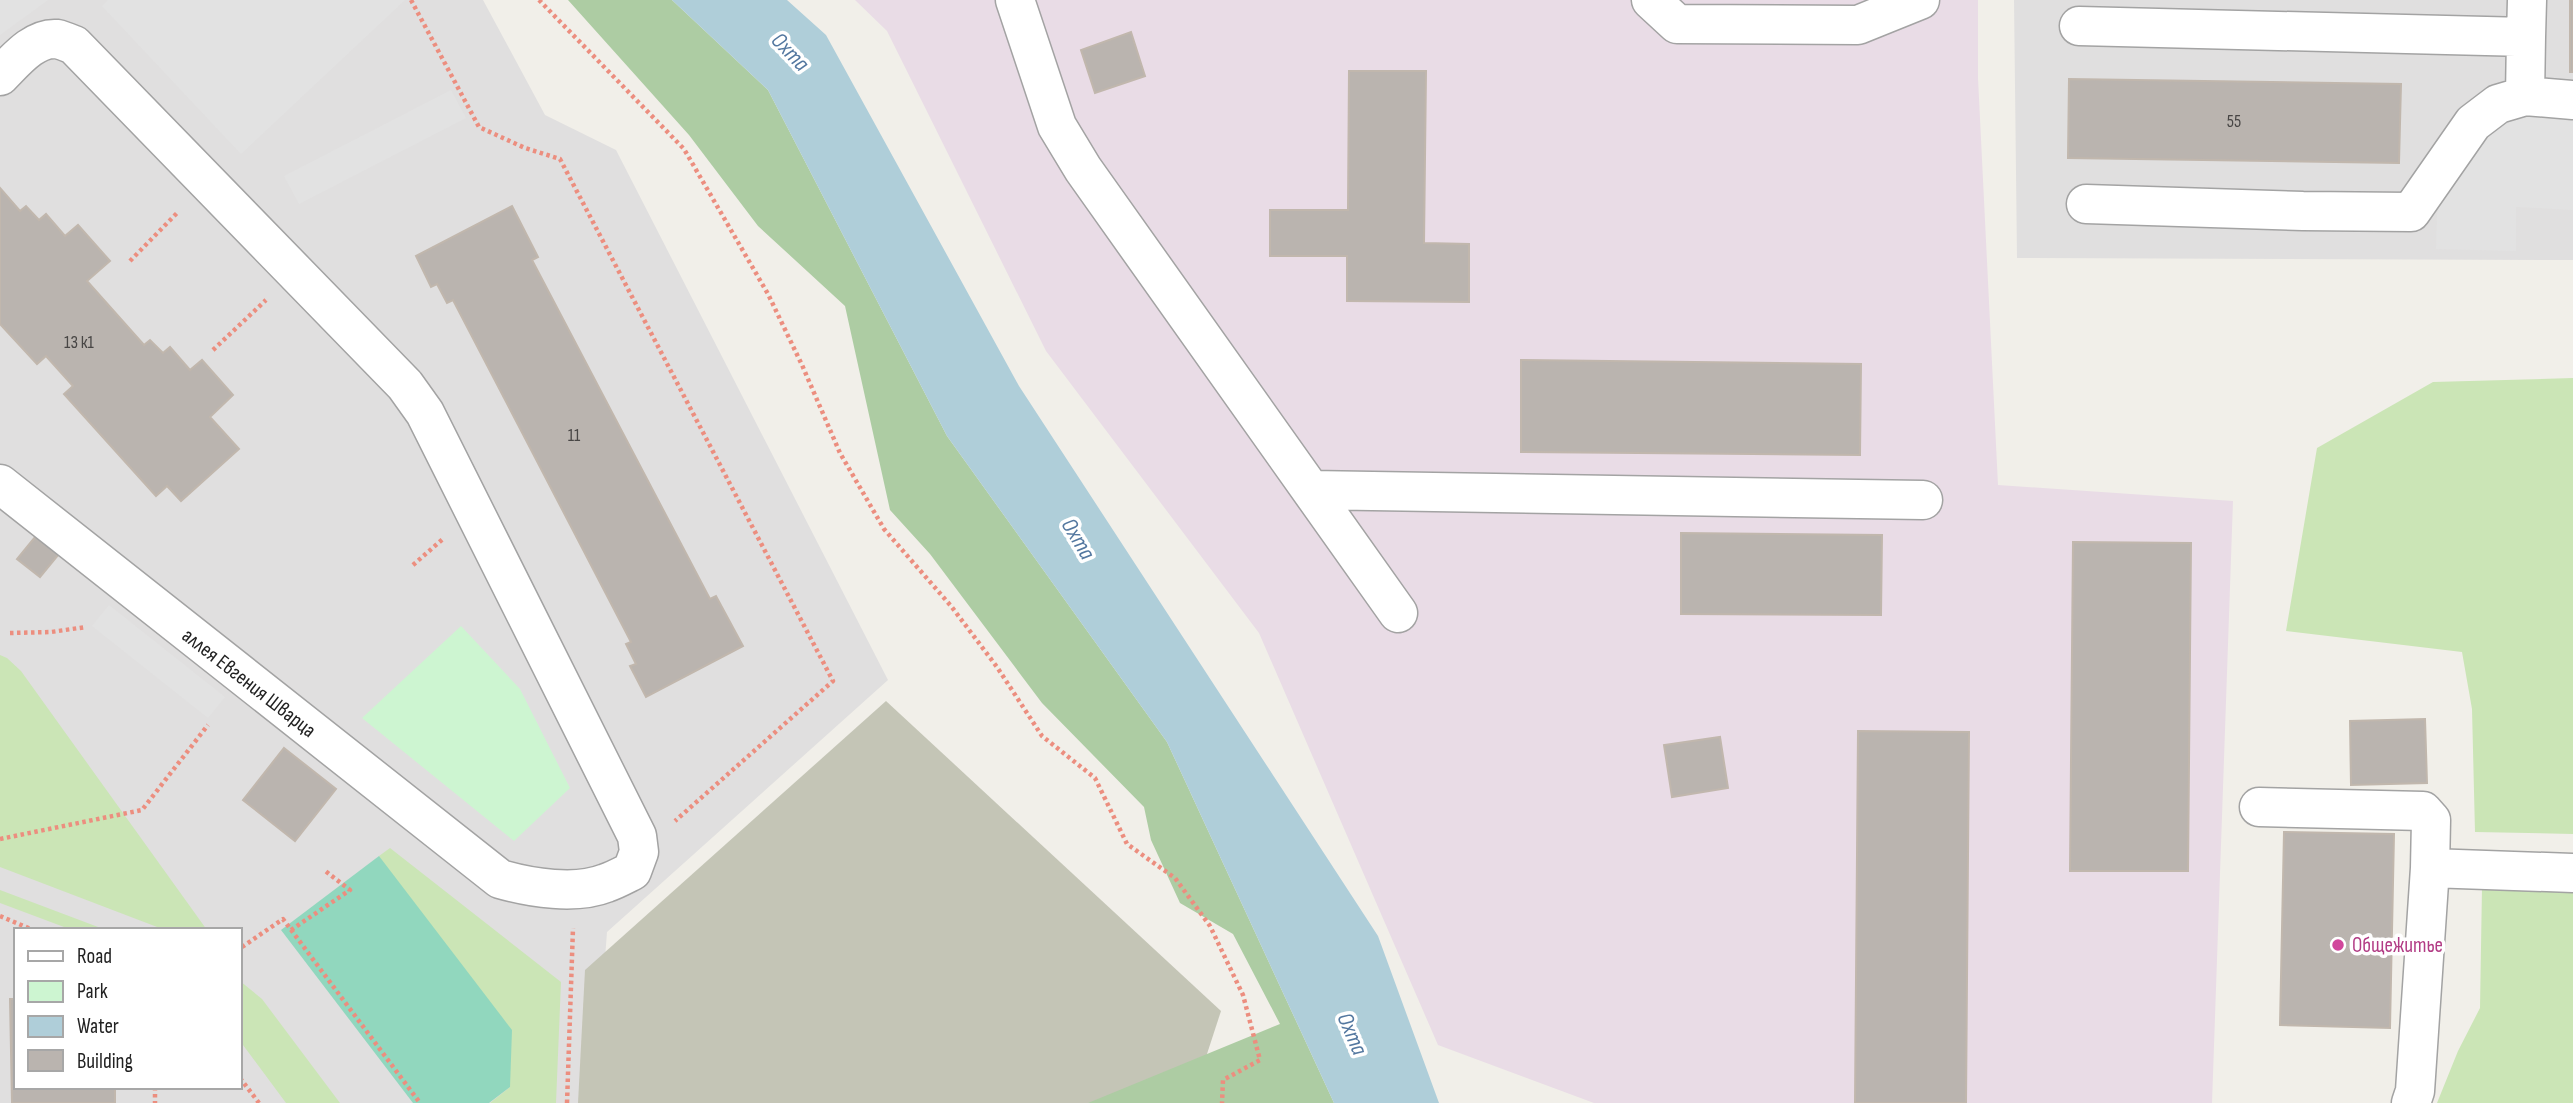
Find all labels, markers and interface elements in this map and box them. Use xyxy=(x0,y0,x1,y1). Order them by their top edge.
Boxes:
water label: Охта xyxy=(765,27,816,78)
house number: 55 xyxy=(2227,111,2241,132)
house number: 13 к1 xyxy=(64,332,95,353)
house number: 11 xyxy=(568,425,581,446)
water label: Охта xyxy=(1055,513,1102,565)
street label: аллея Евгения Шварца xyxy=(177,623,321,743)
legend xyxy=(14,928,242,1089)
place label: Общежитье xyxy=(2352,933,2443,958)
marker: Общежитье xyxy=(2330,937,2346,953)
text: Road xyxy=(77,944,112,969)
text: Park xyxy=(77,979,108,1004)
water label: Охта xyxy=(1331,1009,1374,1060)
text: Water xyxy=(77,1014,119,1039)
text: Building xyxy=(77,1049,133,1074)

